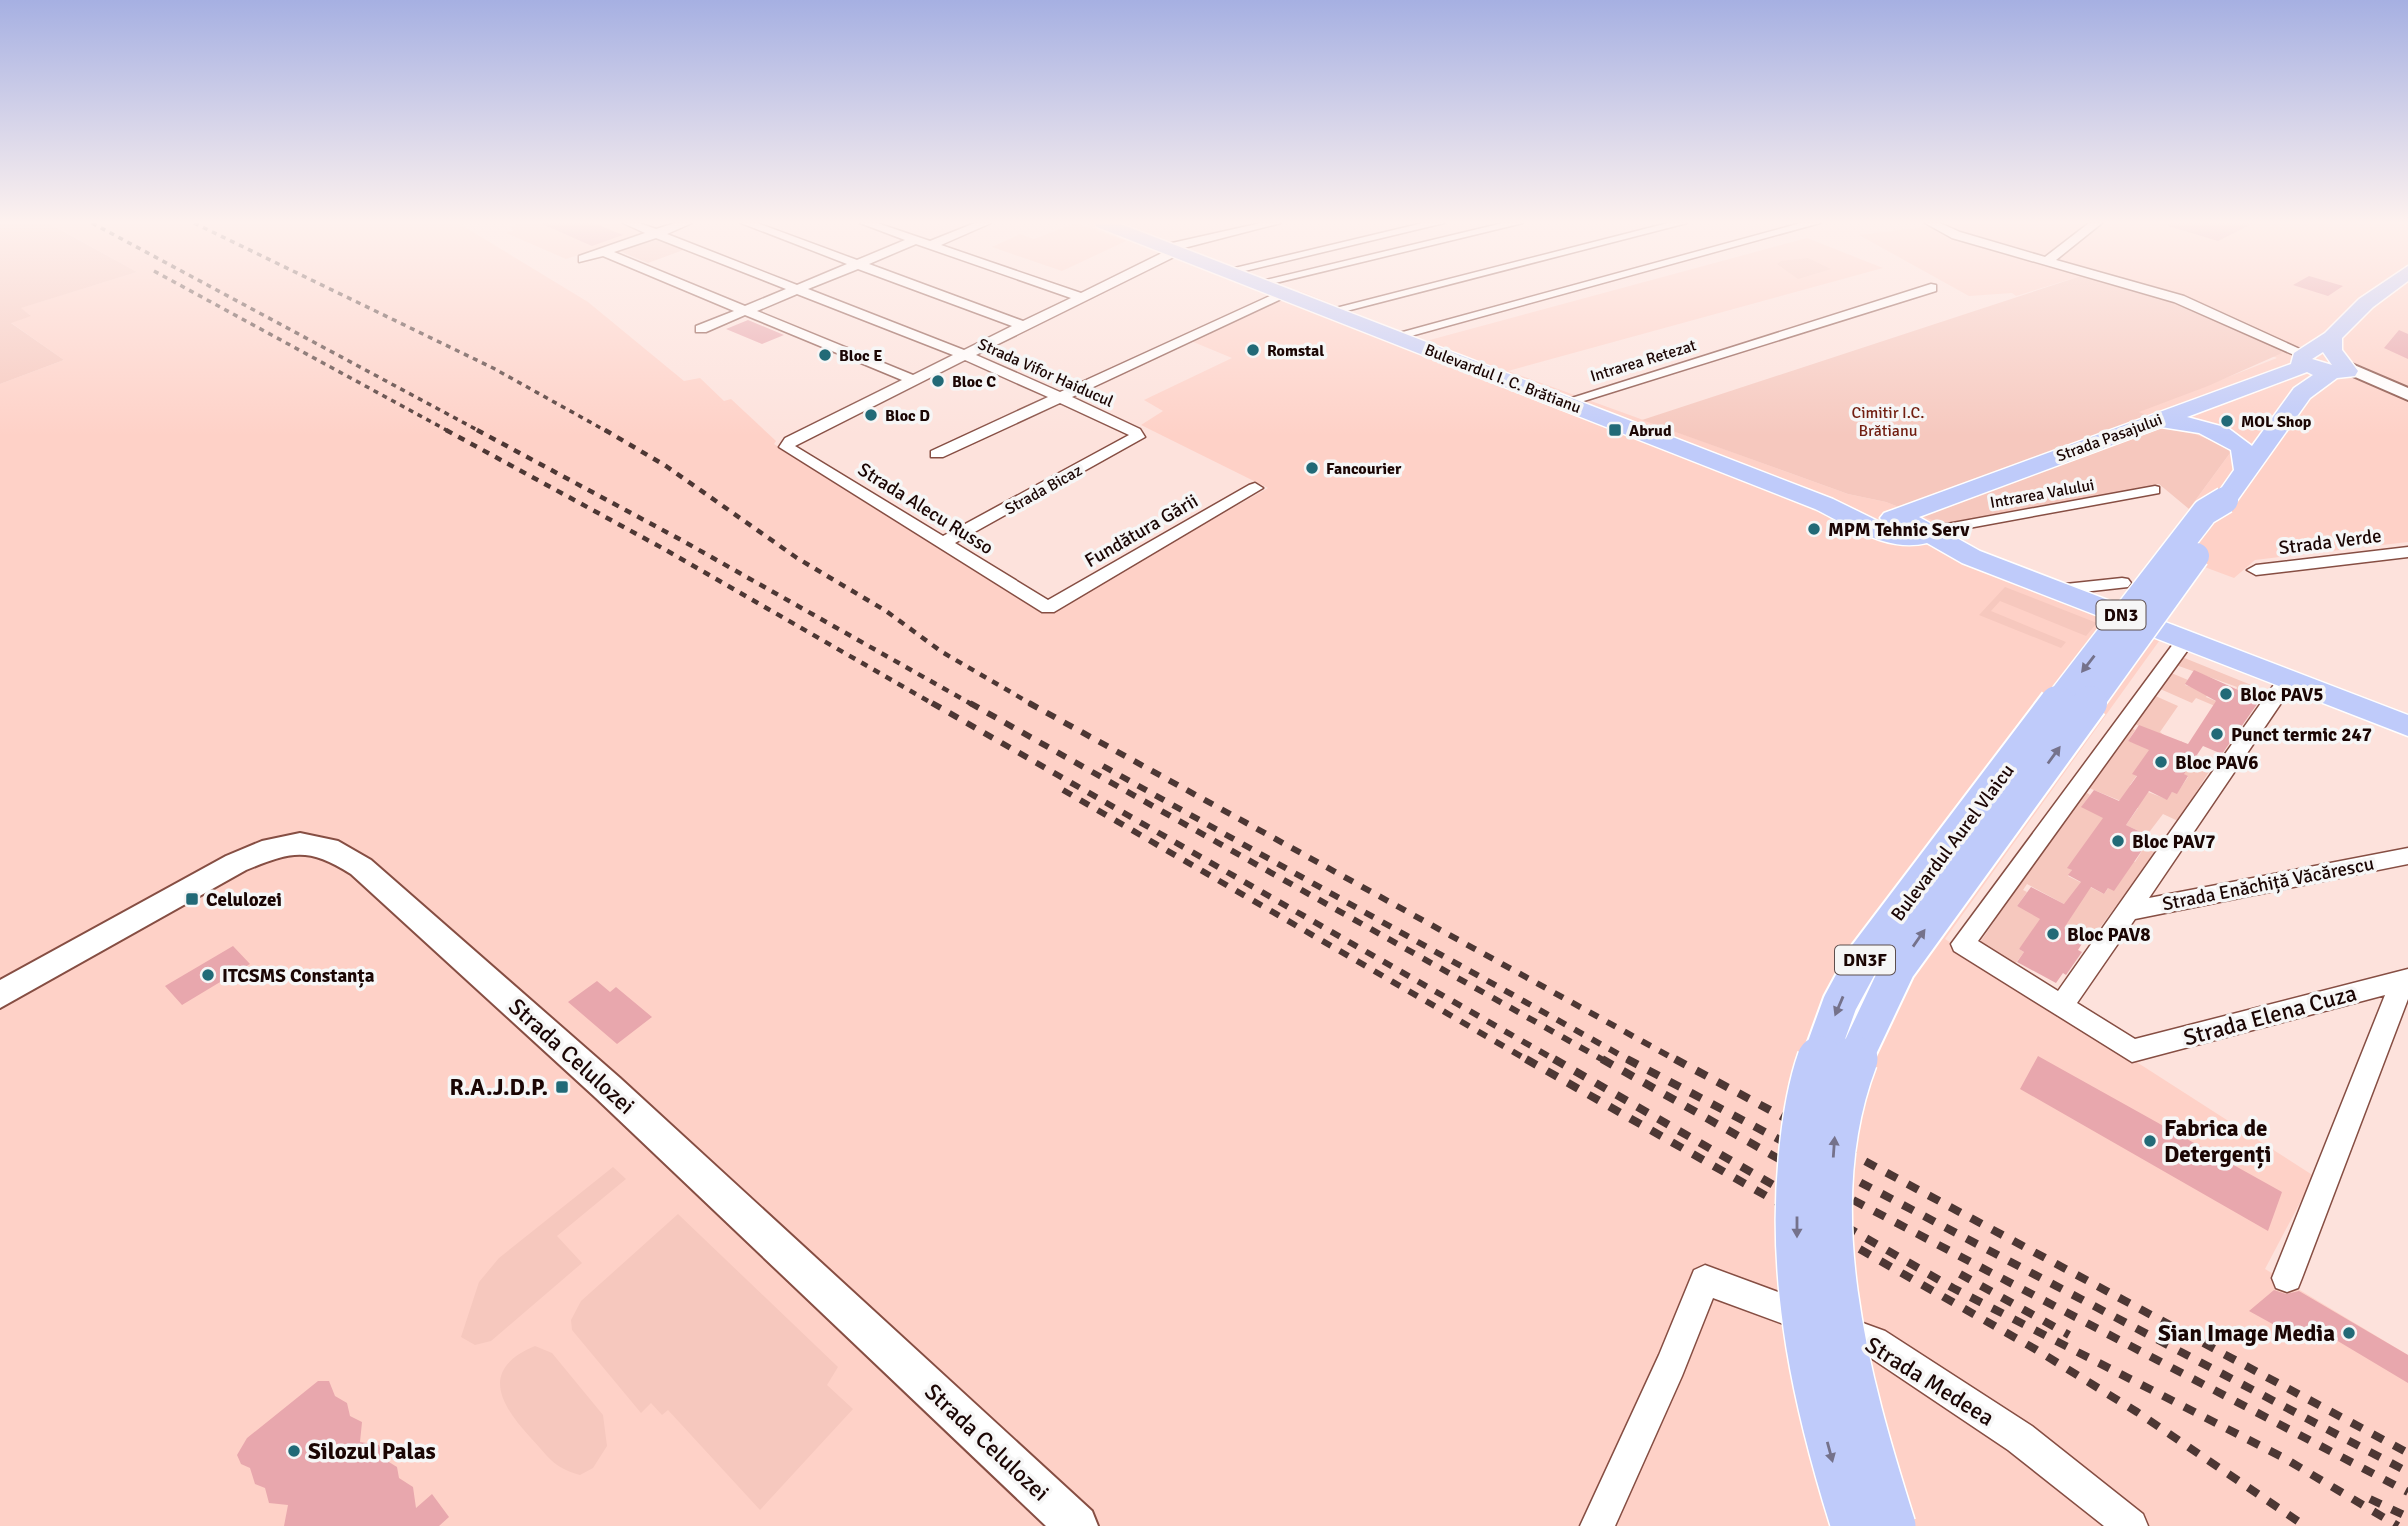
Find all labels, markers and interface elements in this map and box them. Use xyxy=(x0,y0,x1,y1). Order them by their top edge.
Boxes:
street label: Strada Vifor Haiducul xyxy=(975,334,1117,412)
street label: Intrarea Retezat xyxy=(1588,335,1699,387)
street label: Bulevardul I. C. Brătianu xyxy=(1422,340,1584,418)
place label: Romstal xyxy=(1267,341,1324,361)
marker: Romstal xyxy=(1245,342,1261,358)
place label: Bloc E xyxy=(839,346,882,366)
marker: Bloc E xyxy=(817,347,833,363)
place label: Bloc C xyxy=(952,372,996,392)
marker: Bloc C xyxy=(930,373,946,389)
park label: Cimitir I.C. Brătianu xyxy=(1852,403,1924,441)
place label: Bloc D xyxy=(885,406,930,426)
marker: Bloc D xyxy=(863,407,879,423)
street label: Strada Pasajului xyxy=(2054,410,2165,466)
place label: MOL Shop xyxy=(2241,412,2312,432)
marker: MOL Shop xyxy=(2219,413,2235,429)
place label: Abrud xyxy=(1629,421,1672,441)
marker: Abrud xyxy=(1607,422,1623,438)
street label: Strada Alecu Russo xyxy=(853,458,998,560)
place label: Fancourier xyxy=(1326,459,1402,479)
street label: Strada Bicaz xyxy=(1001,460,1086,519)
marker: Fancourier xyxy=(1304,460,1320,476)
street label: Intrarea Valului xyxy=(1988,475,2096,513)
street label: Fundătura Gării xyxy=(1081,489,1202,573)
place label: MPM Tehnic Serv xyxy=(1828,518,1970,542)
marker: MPM Tehnic Serv xyxy=(1806,521,1822,537)
street label: Strada Verde xyxy=(2277,524,2383,560)
road number: DN3 xyxy=(2096,600,2146,630)
one-way arrow xyxy=(2081,655,2095,673)
place label: Bloc PAV5 xyxy=(2240,683,2324,707)
marker: Bloc PAV5 xyxy=(2218,686,2234,702)
place label: Punct termic 247 xyxy=(2231,723,2372,747)
marker: Punct termic 247 xyxy=(2209,726,2225,742)
one-way arrow xyxy=(2046,746,2060,764)
place label: Bloc PAV6 xyxy=(2175,751,2259,775)
marker: Bloc PAV6 xyxy=(2153,754,2169,770)
street label: Bulevardul Aurel Vlaicu xyxy=(1886,759,2020,926)
place label: Bloc PAV7 xyxy=(2132,830,2216,854)
marker: Bloc PAV7 xyxy=(2110,833,2126,849)
street label: Strada Enăchiță Văcărescu xyxy=(2160,852,2376,916)
place label: Celulozei xyxy=(206,888,282,912)
marker: Celulozei xyxy=(184,891,200,907)
place label: Bloc PAV8 xyxy=(2067,923,2151,947)
marker: Bloc PAV8 xyxy=(2045,926,2061,942)
one-way arrow xyxy=(1912,929,1925,948)
road number: DN3F xyxy=(1835,945,1895,974)
place label: ITCSMS Constanța xyxy=(222,964,375,988)
marker: ITCSMS Constanța xyxy=(200,967,216,983)
street label: Strada Elena Cuza xyxy=(2180,978,2360,1053)
street label: Strada Celulozei xyxy=(503,992,641,1121)
one-way arrow xyxy=(1833,996,1845,1016)
place label: R.A.J.D.P. xyxy=(450,1073,548,1102)
marker: R.A.J.D.P. xyxy=(554,1079,570,1095)
place label: Fabrica de Detergenți xyxy=(2164,1114,2271,1169)
marker: Fabrica de Detergenți xyxy=(2142,1133,2158,1149)
one-way arrow xyxy=(1829,1135,1840,1157)
one-way arrow xyxy=(1791,1217,1803,1239)
place label: Sian Image Media xyxy=(2158,1319,2335,1348)
marker: Sian Image Media xyxy=(2341,1325,2357,1341)
street label: Strada Medeea xyxy=(1860,1330,2000,1433)
street label: Strada Celulozei xyxy=(918,1377,1055,1507)
place label: Silozul Palas xyxy=(308,1437,436,1466)
one-way arrow xyxy=(1826,1442,1836,1463)
marker: Silozul Palas xyxy=(286,1443,302,1459)

